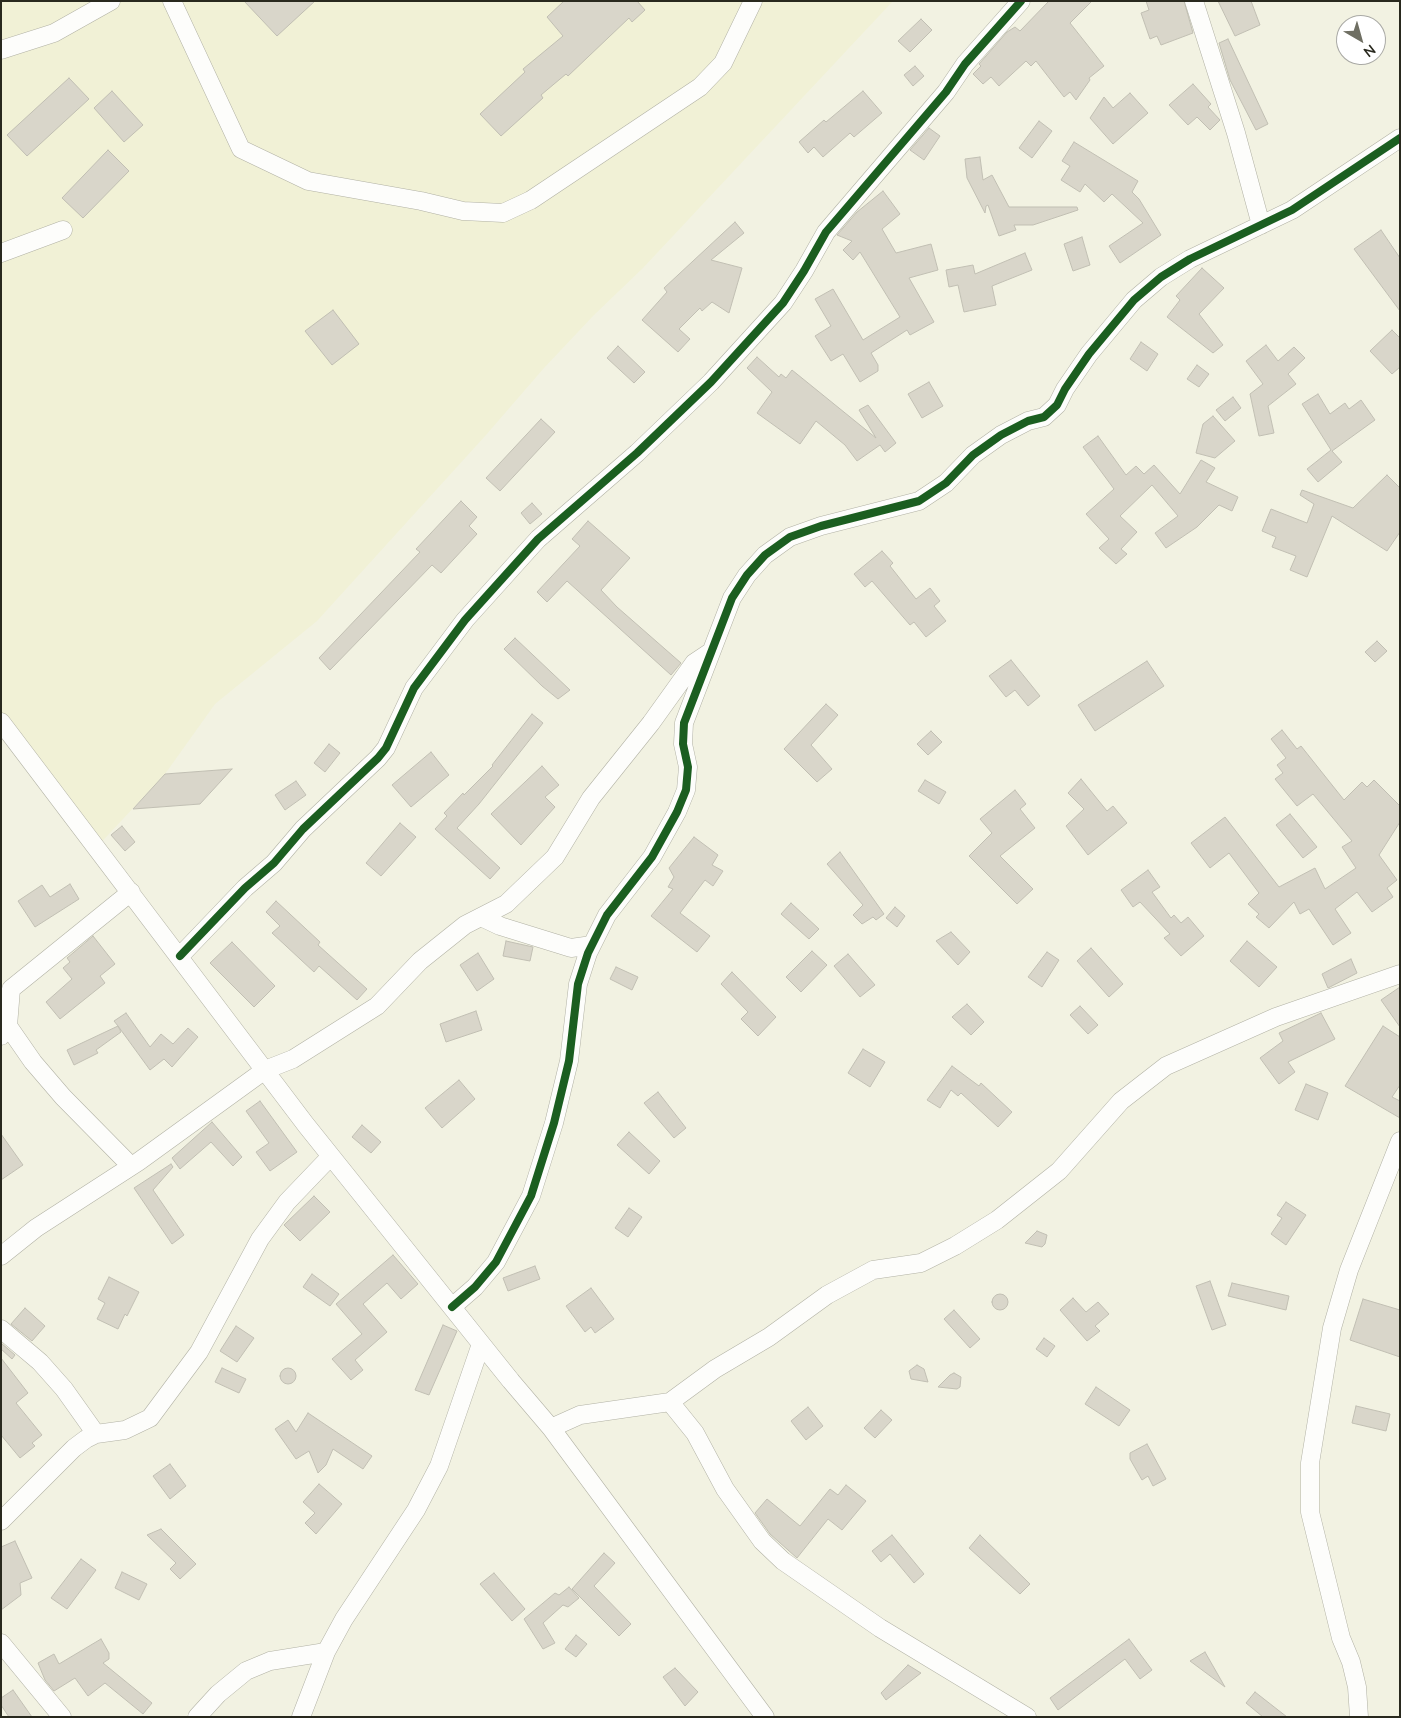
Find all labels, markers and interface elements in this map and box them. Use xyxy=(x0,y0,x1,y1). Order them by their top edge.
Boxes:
north arrow xyxy=(1336,15,1386,65)
text: N xyxy=(1360,41,1379,61)

